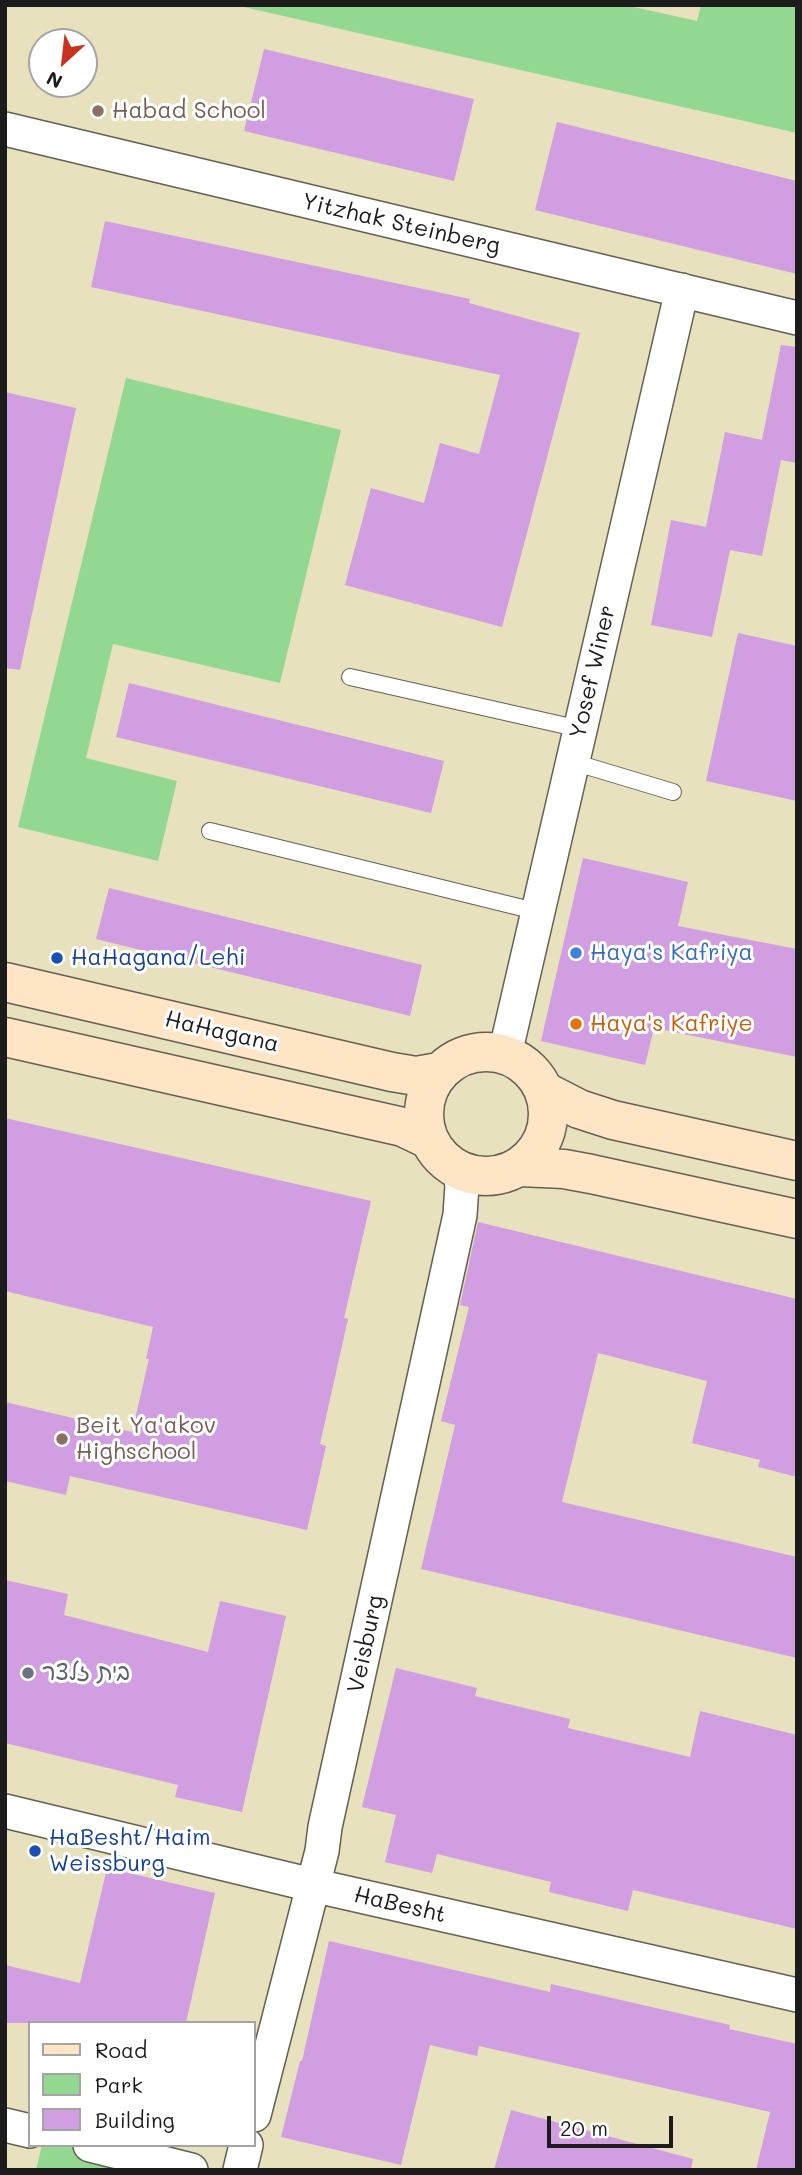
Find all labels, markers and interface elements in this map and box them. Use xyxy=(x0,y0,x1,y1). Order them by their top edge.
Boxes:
north arrow xyxy=(28,28,98,98)
text: N xyxy=(42,66,66,95)
place label: Habad School xyxy=(112,97,266,125)
marker: Habad School xyxy=(90,103,106,119)
street label: Yitzhak Steinberg xyxy=(299,188,503,260)
street label: Yosef Winer xyxy=(564,603,622,741)
place label: Haya's Kafriya xyxy=(590,939,753,967)
place label: HaHagana/Lehi xyxy=(71,944,246,972)
marker: Haya's Kafriya xyxy=(568,945,584,961)
marker: HaHagana/Lehi xyxy=(49,950,65,966)
street label: HaHagana xyxy=(162,1005,282,1059)
place label: Haya's Kafriye xyxy=(590,1010,753,1038)
marker: Haya's Kafriye xyxy=(568,1016,584,1032)
place label: Beit Ya'akov Highschool xyxy=(76,1412,216,1466)
marker: Beit Ya'akov Highschool xyxy=(54,1431,70,1447)
street label: Veisburg xyxy=(342,1593,390,1695)
place label: בית זלצר xyxy=(42,1659,130,1687)
marker: בית זלצר xyxy=(20,1665,36,1681)
place label: HaBesht/Haim Weissburg xyxy=(49,1824,211,1878)
marker: HaBesht/Haim Weissburg xyxy=(27,1843,43,1859)
street label: HaBesht xyxy=(351,1881,449,1929)
legend xyxy=(28,2021,256,2147)
text: Road xyxy=(95,2036,147,2063)
text: Park xyxy=(95,2071,143,2098)
scale bar xyxy=(550,2102,676,2146)
text: Building xyxy=(95,2106,175,2133)
text: 20 m xyxy=(560,2114,608,2141)

